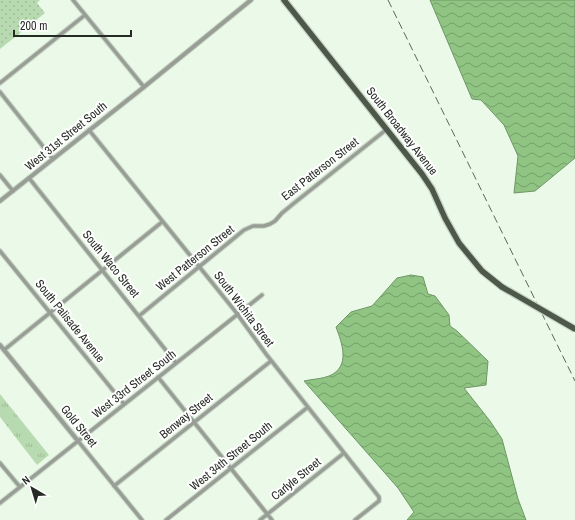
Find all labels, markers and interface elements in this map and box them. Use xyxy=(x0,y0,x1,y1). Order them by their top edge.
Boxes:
scale bar xyxy=(14,12,131,38)
text: 200 m xyxy=(20,18,47,34)
street label: South Broadway Avenue xyxy=(363,84,441,178)
street label: West 31st Street South xyxy=(22,98,110,174)
street label: East Patterson Street xyxy=(278,134,362,204)
street label: West Patterson Street xyxy=(153,221,238,294)
street label: South Waco Street xyxy=(79,227,143,301)
street label: South Wichita Street xyxy=(210,268,278,350)
street label: South Palisade Avenue xyxy=(32,276,108,366)
street label: West 33rd Street South xyxy=(89,346,179,422)
street label: Benway Street xyxy=(156,389,216,442)
street label: Gold Street xyxy=(57,402,101,451)
street label: West 34th Street South xyxy=(186,418,276,494)
street label: Carlyle Street xyxy=(268,454,324,504)
north arrow xyxy=(12,468,52,508)
text: N xyxy=(19,473,33,488)

